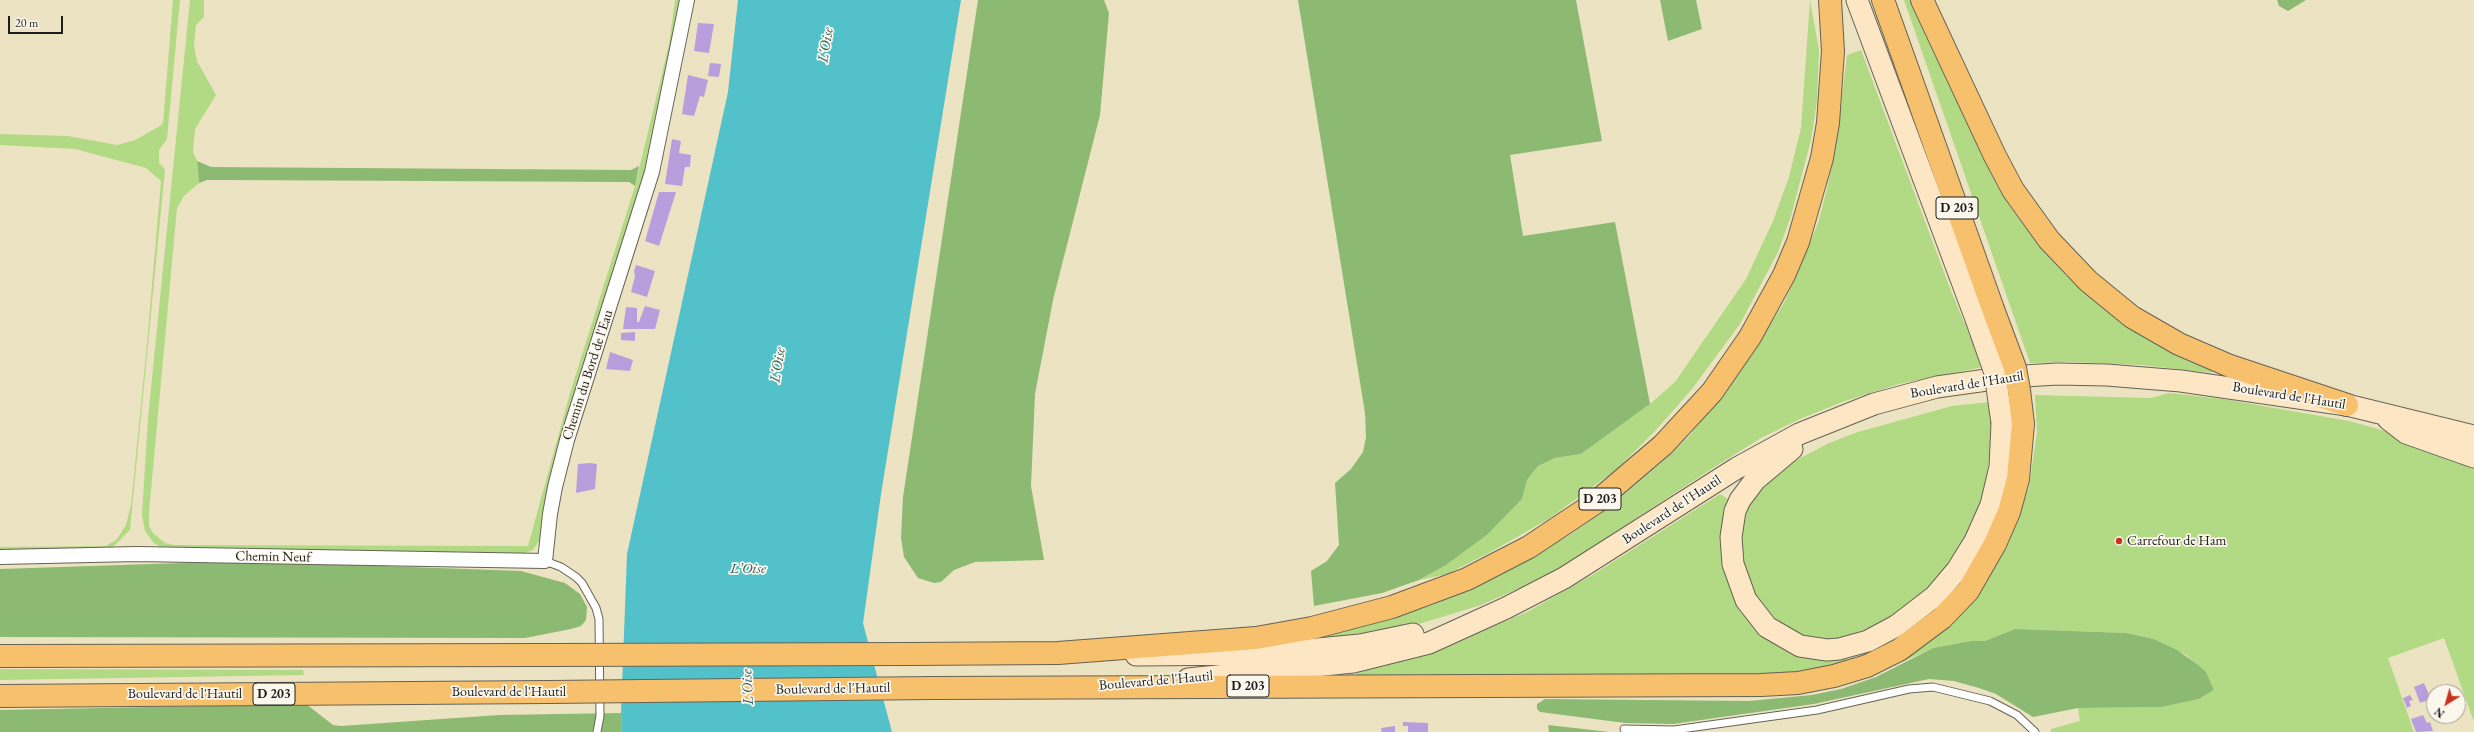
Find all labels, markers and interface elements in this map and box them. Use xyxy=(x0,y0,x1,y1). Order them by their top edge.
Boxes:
scale bar xyxy=(10,8,65,34)
text: 20 m xyxy=(15,15,38,31)
water label: L'Oise xyxy=(814,26,838,64)
road number: D 203 xyxy=(1936,197,1978,219)
street label: Chemin du Bord de l'Eau xyxy=(559,308,617,442)
water label: L'Oise xyxy=(766,346,790,384)
street label: Boulevard de l'Hautil xyxy=(1909,368,2025,402)
street label: Boulevard de l'Hautil xyxy=(2231,379,2347,413)
street label: Boulevard de l'Hautil xyxy=(1619,472,1725,548)
road number: D 203 xyxy=(1579,488,1621,510)
place label: Carrefour de Ham xyxy=(2127,533,2226,549)
marker: Carrefour de Ham xyxy=(2114,536,2124,546)
street label: Chemin Neuf xyxy=(235,548,311,566)
water label: L’Oise xyxy=(730,560,766,578)
street label: Boulevard de l'Hautil xyxy=(1098,668,1214,694)
water label: L'Oise xyxy=(738,669,758,705)
road number: D 203 xyxy=(1227,675,1269,697)
street label: Boulevard de l'Hautil xyxy=(776,680,890,698)
road number: D 203 xyxy=(253,683,295,705)
street label: Boulevard de l'Hautil xyxy=(452,684,566,700)
north arrow xyxy=(2426,684,2466,724)
street label: Boulevard de l'Hautil xyxy=(128,686,242,702)
text: N xyxy=(2432,705,2447,721)

